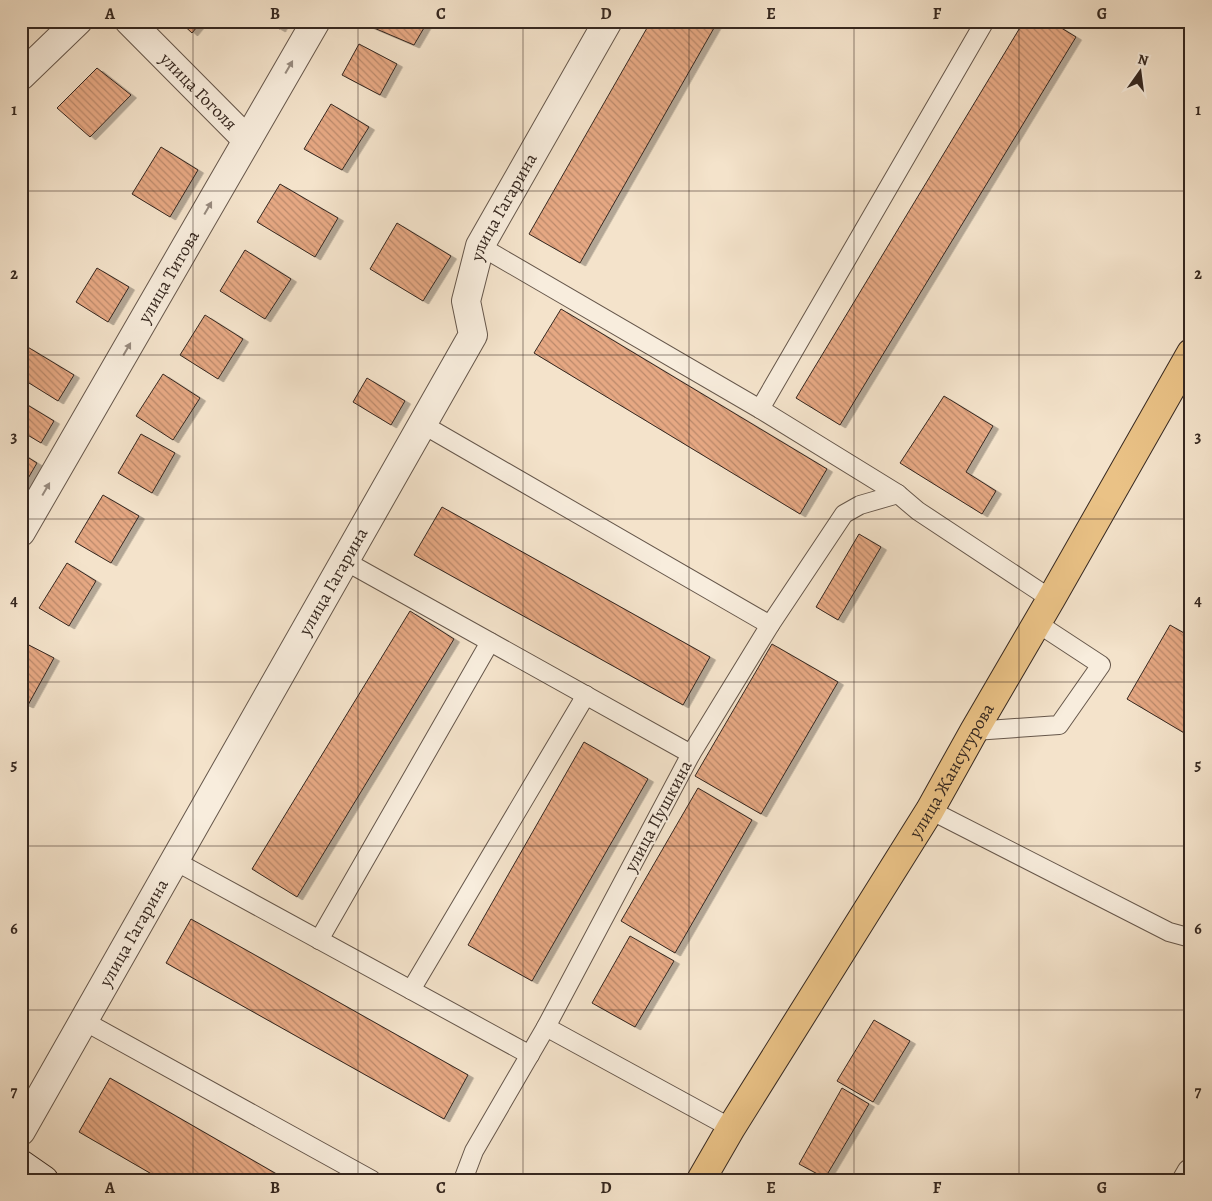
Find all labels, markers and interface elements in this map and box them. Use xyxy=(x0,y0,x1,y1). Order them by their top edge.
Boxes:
text: A xyxy=(104,3,116,25)
text: B xyxy=(270,3,280,25)
text: C xyxy=(436,3,446,25)
text: D xyxy=(600,3,612,25)
text: E xyxy=(766,3,776,25)
text: F xyxy=(933,3,942,25)
text: G xyxy=(1097,3,1107,25)
street label: улица Гоголя xyxy=(154,46,243,135)
north arrow xyxy=(1114,48,1164,98)
text: N xyxy=(1136,49,1150,70)
one-way arrow xyxy=(285,61,294,74)
text: 1 xyxy=(11,99,17,121)
text: 1 xyxy=(1195,99,1201,121)
street label: улица Гагарина xyxy=(464,148,543,264)
one-way arrow xyxy=(204,201,212,215)
street label: улица Титова xyxy=(132,225,205,328)
text: 2 xyxy=(10,263,18,285)
text: 2 xyxy=(1194,263,1202,285)
one-way arrow xyxy=(122,342,131,355)
text: 3 xyxy=(11,426,18,448)
text: 3 xyxy=(1195,426,1202,448)
one-way arrow xyxy=(41,483,50,496)
street label: улица Гагарина xyxy=(292,523,374,641)
text: 4 xyxy=(10,590,18,612)
text: 4 xyxy=(1194,590,1202,612)
street label: улица Жансугурова xyxy=(903,698,1000,844)
text: 5 xyxy=(11,754,18,776)
text: 5 xyxy=(1195,754,1202,776)
street label: улица Пушкина xyxy=(618,755,698,877)
street label: улица Гагарина xyxy=(93,874,174,992)
text: 6 xyxy=(10,918,18,940)
text: 6 xyxy=(1194,918,1202,940)
text: 7 xyxy=(11,1081,18,1103)
text: 7 xyxy=(1195,1081,1202,1103)
text: A xyxy=(104,1177,116,1199)
text: B xyxy=(270,1177,280,1199)
text: C xyxy=(436,1177,446,1199)
text: D xyxy=(600,1177,612,1199)
text: E xyxy=(766,1177,776,1199)
text: F xyxy=(933,1177,942,1199)
text: G xyxy=(1097,1177,1107,1199)

